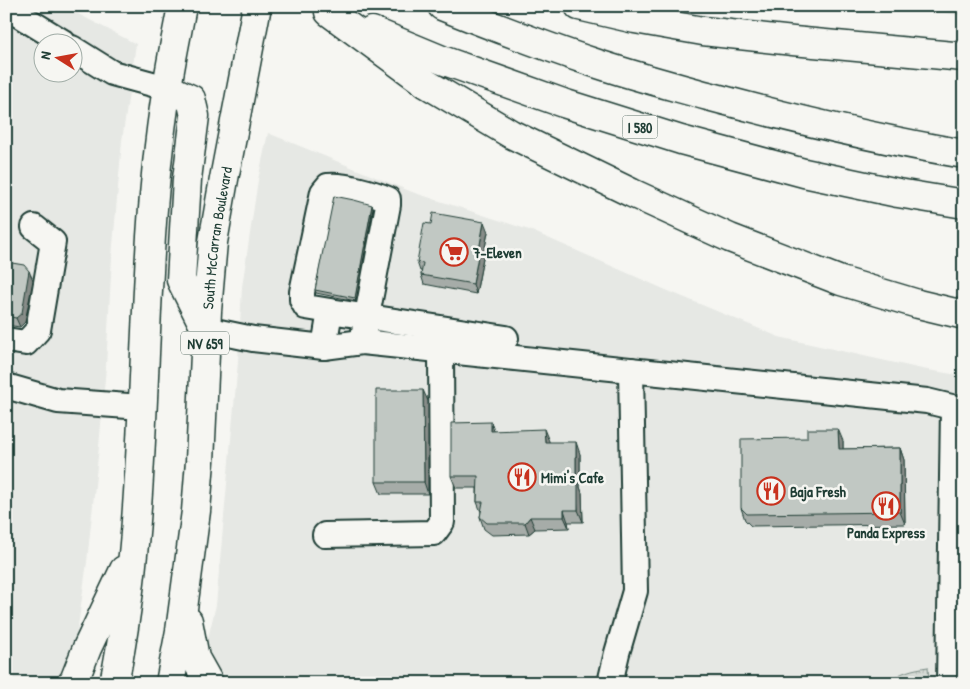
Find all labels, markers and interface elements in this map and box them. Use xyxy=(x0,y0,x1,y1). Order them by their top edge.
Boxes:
north arrow xyxy=(32,32,82,82)
text: N xyxy=(35,49,55,61)
road number: I 580 xyxy=(622,115,658,138)
street label: South McCarran Boulevard xyxy=(197,165,237,310)
supermarket icon: 7-Eleven xyxy=(439,237,469,267)
place label: 7-Eleven xyxy=(472,242,522,263)
road number: NV 659 xyxy=(181,332,229,354)
restaurant icon: Mimi's Cafe xyxy=(507,462,537,492)
place label: Mimi's Cafe xyxy=(541,467,604,488)
restaurant icon: Baja Fresh xyxy=(756,476,786,506)
place label: Baja Fresh xyxy=(790,481,846,502)
restaurant icon: Panda Express xyxy=(871,491,901,521)
place label: Panda Express xyxy=(847,522,925,544)

